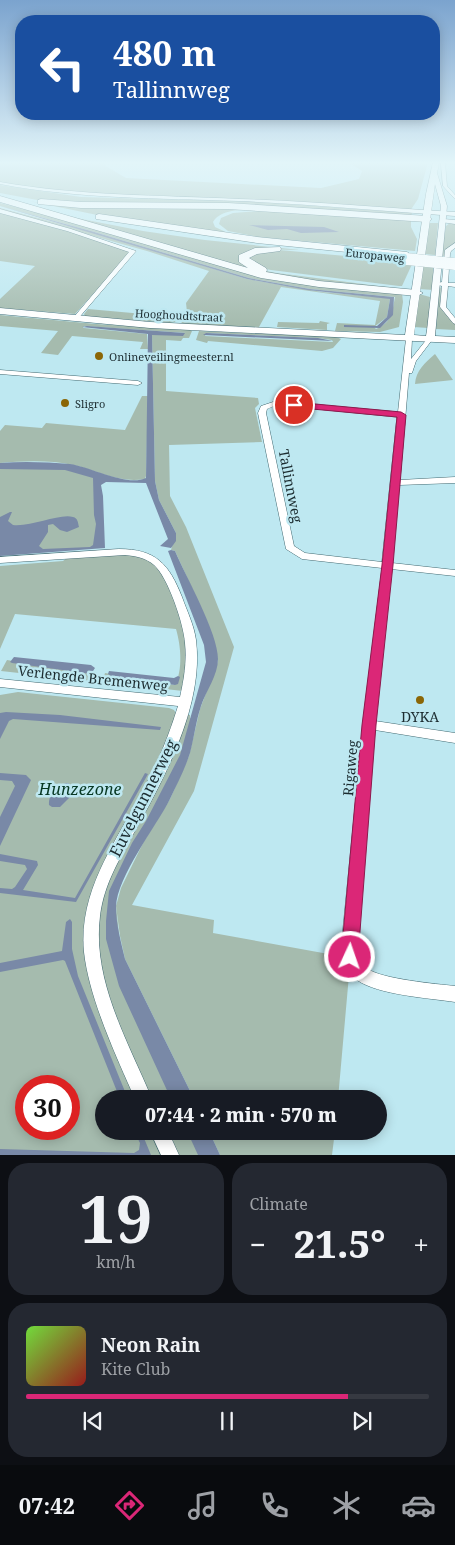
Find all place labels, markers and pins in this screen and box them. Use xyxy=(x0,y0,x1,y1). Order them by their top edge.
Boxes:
place label: Onlineveilingmeester.nl xyxy=(109,349,234,364)
marker: Onlineveilingmeester.nl xyxy=(93,350,105,362)
pin xyxy=(273,384,315,426)
place label: Sligro xyxy=(75,396,105,411)
marker: Sligro xyxy=(59,397,71,409)
marker: DYKA xyxy=(414,694,426,706)
place label: DYKA xyxy=(401,707,439,726)

